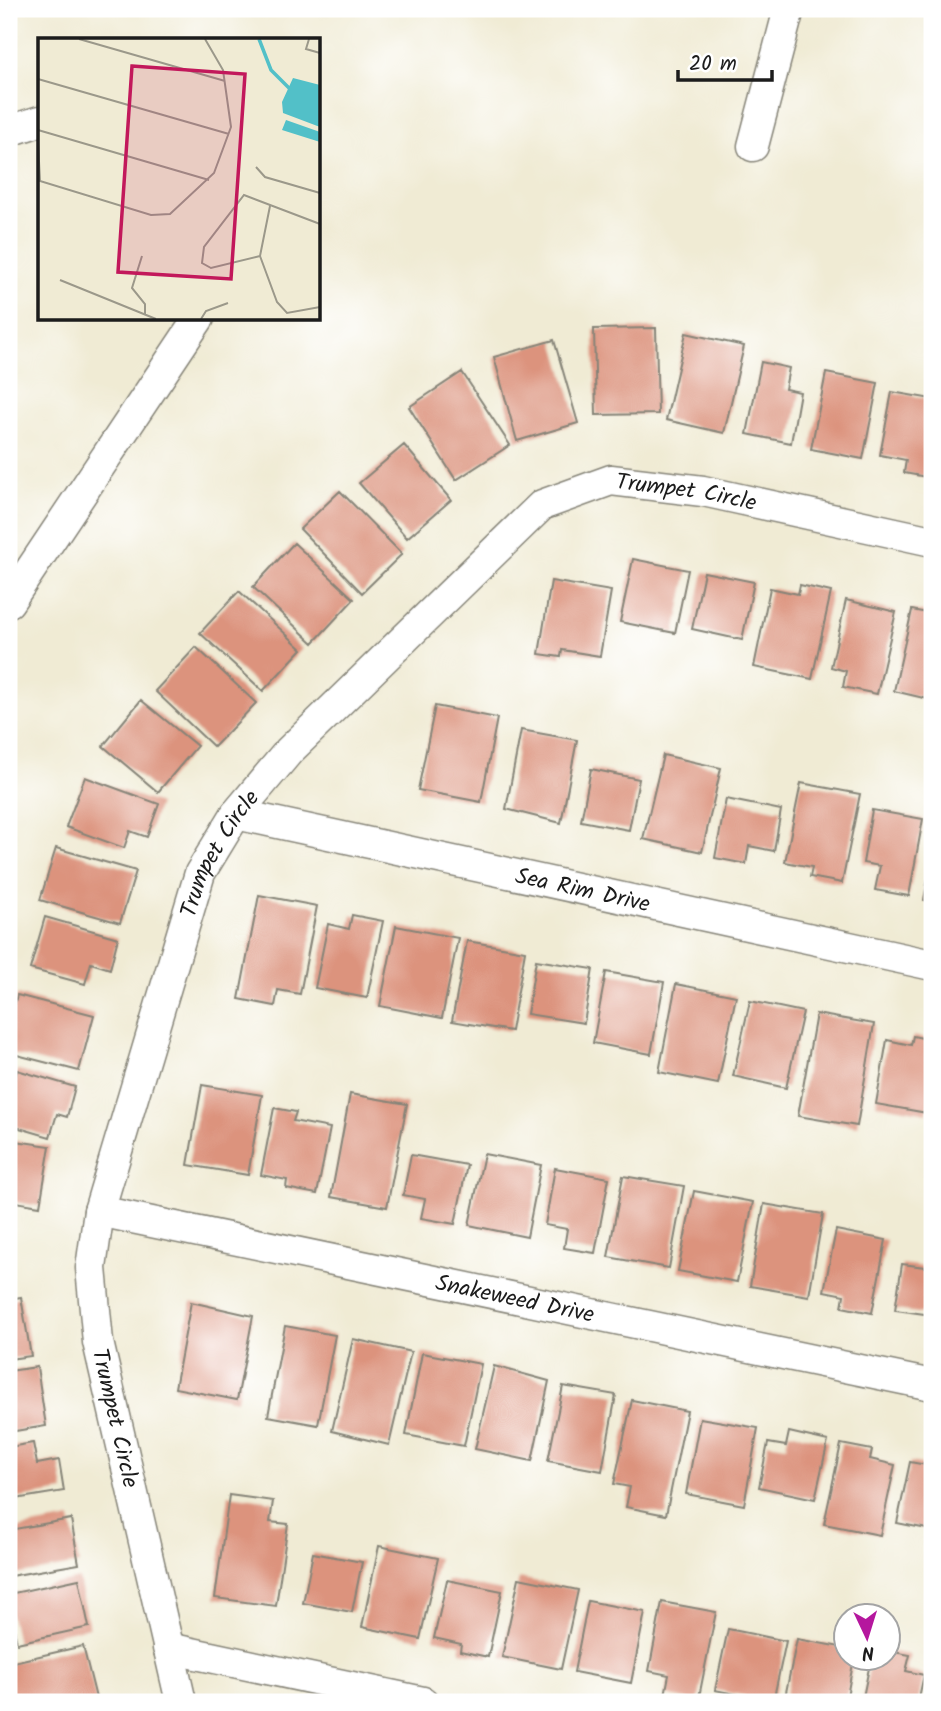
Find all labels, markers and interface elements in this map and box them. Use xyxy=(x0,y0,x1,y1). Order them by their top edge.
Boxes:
inset map xyxy=(38,38,320,320)
scale bar xyxy=(678,38,773,82)
text: 20 m xyxy=(689,48,737,81)
street label: Trumpet Circle xyxy=(614,465,760,522)
street label: Trumpet Circle xyxy=(172,782,269,922)
street label: Sea Rim Drive xyxy=(512,859,653,923)
street label: Snakeweed Drive xyxy=(432,1266,597,1334)
street label: Trumpet Circle xyxy=(81,1345,148,1492)
north arrow xyxy=(832,1602,902,1672)
text: N xyxy=(861,1637,875,1667)

